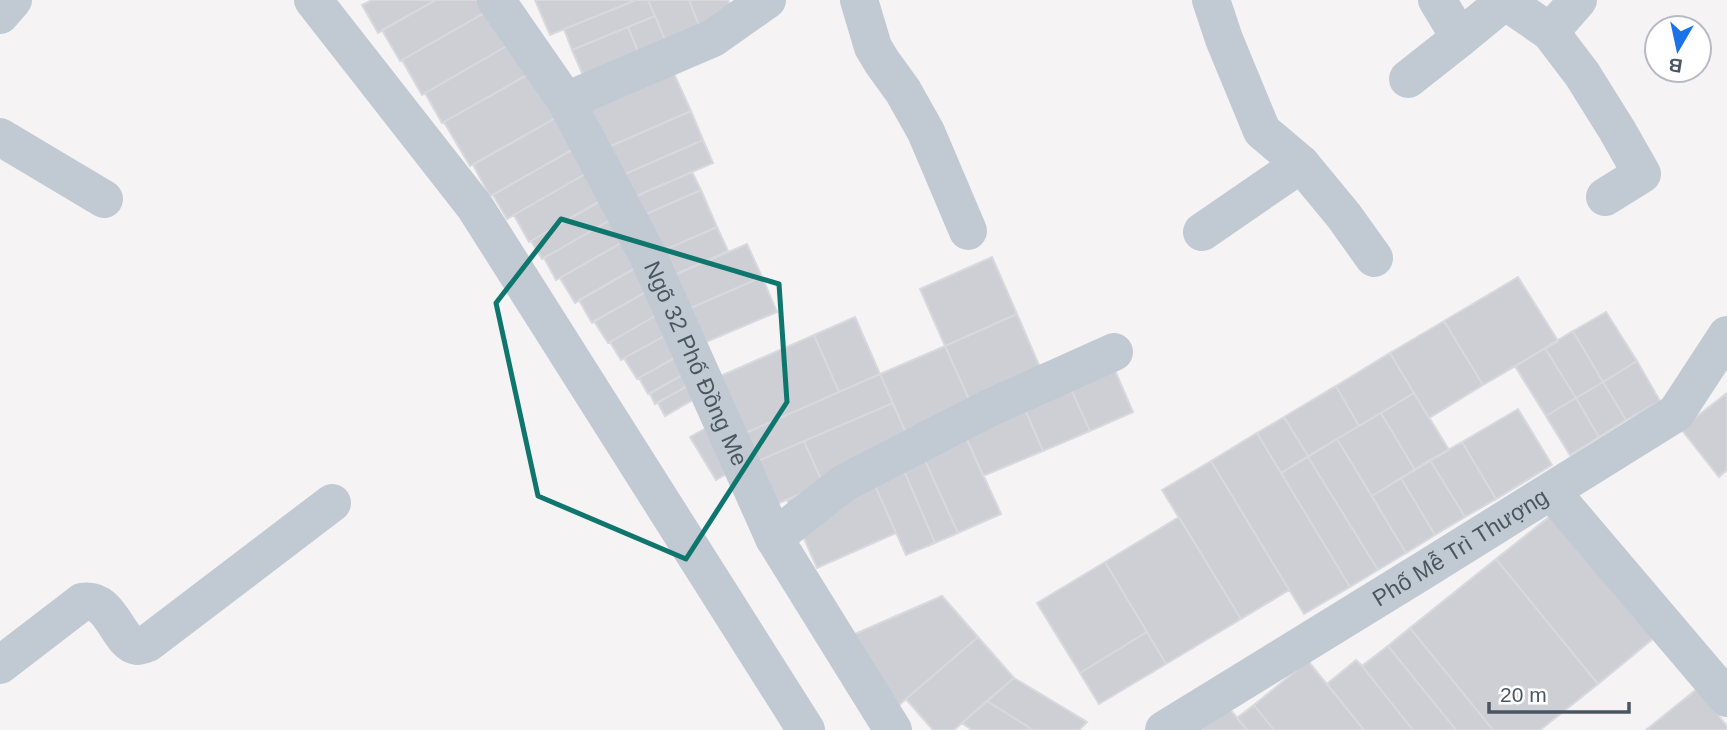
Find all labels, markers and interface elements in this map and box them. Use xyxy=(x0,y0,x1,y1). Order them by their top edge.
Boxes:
north arrow xyxy=(1643,14,1713,84)
text: B xyxy=(1667,54,1684,77)
street label: Ngõ 32 Phố Đồng Me xyxy=(639,257,753,470)
street label: Phố Mễ Trì Thượng xyxy=(1368,483,1553,611)
scale bar xyxy=(1489,670,1629,714)
text: 20 m xyxy=(1500,683,1547,706)

